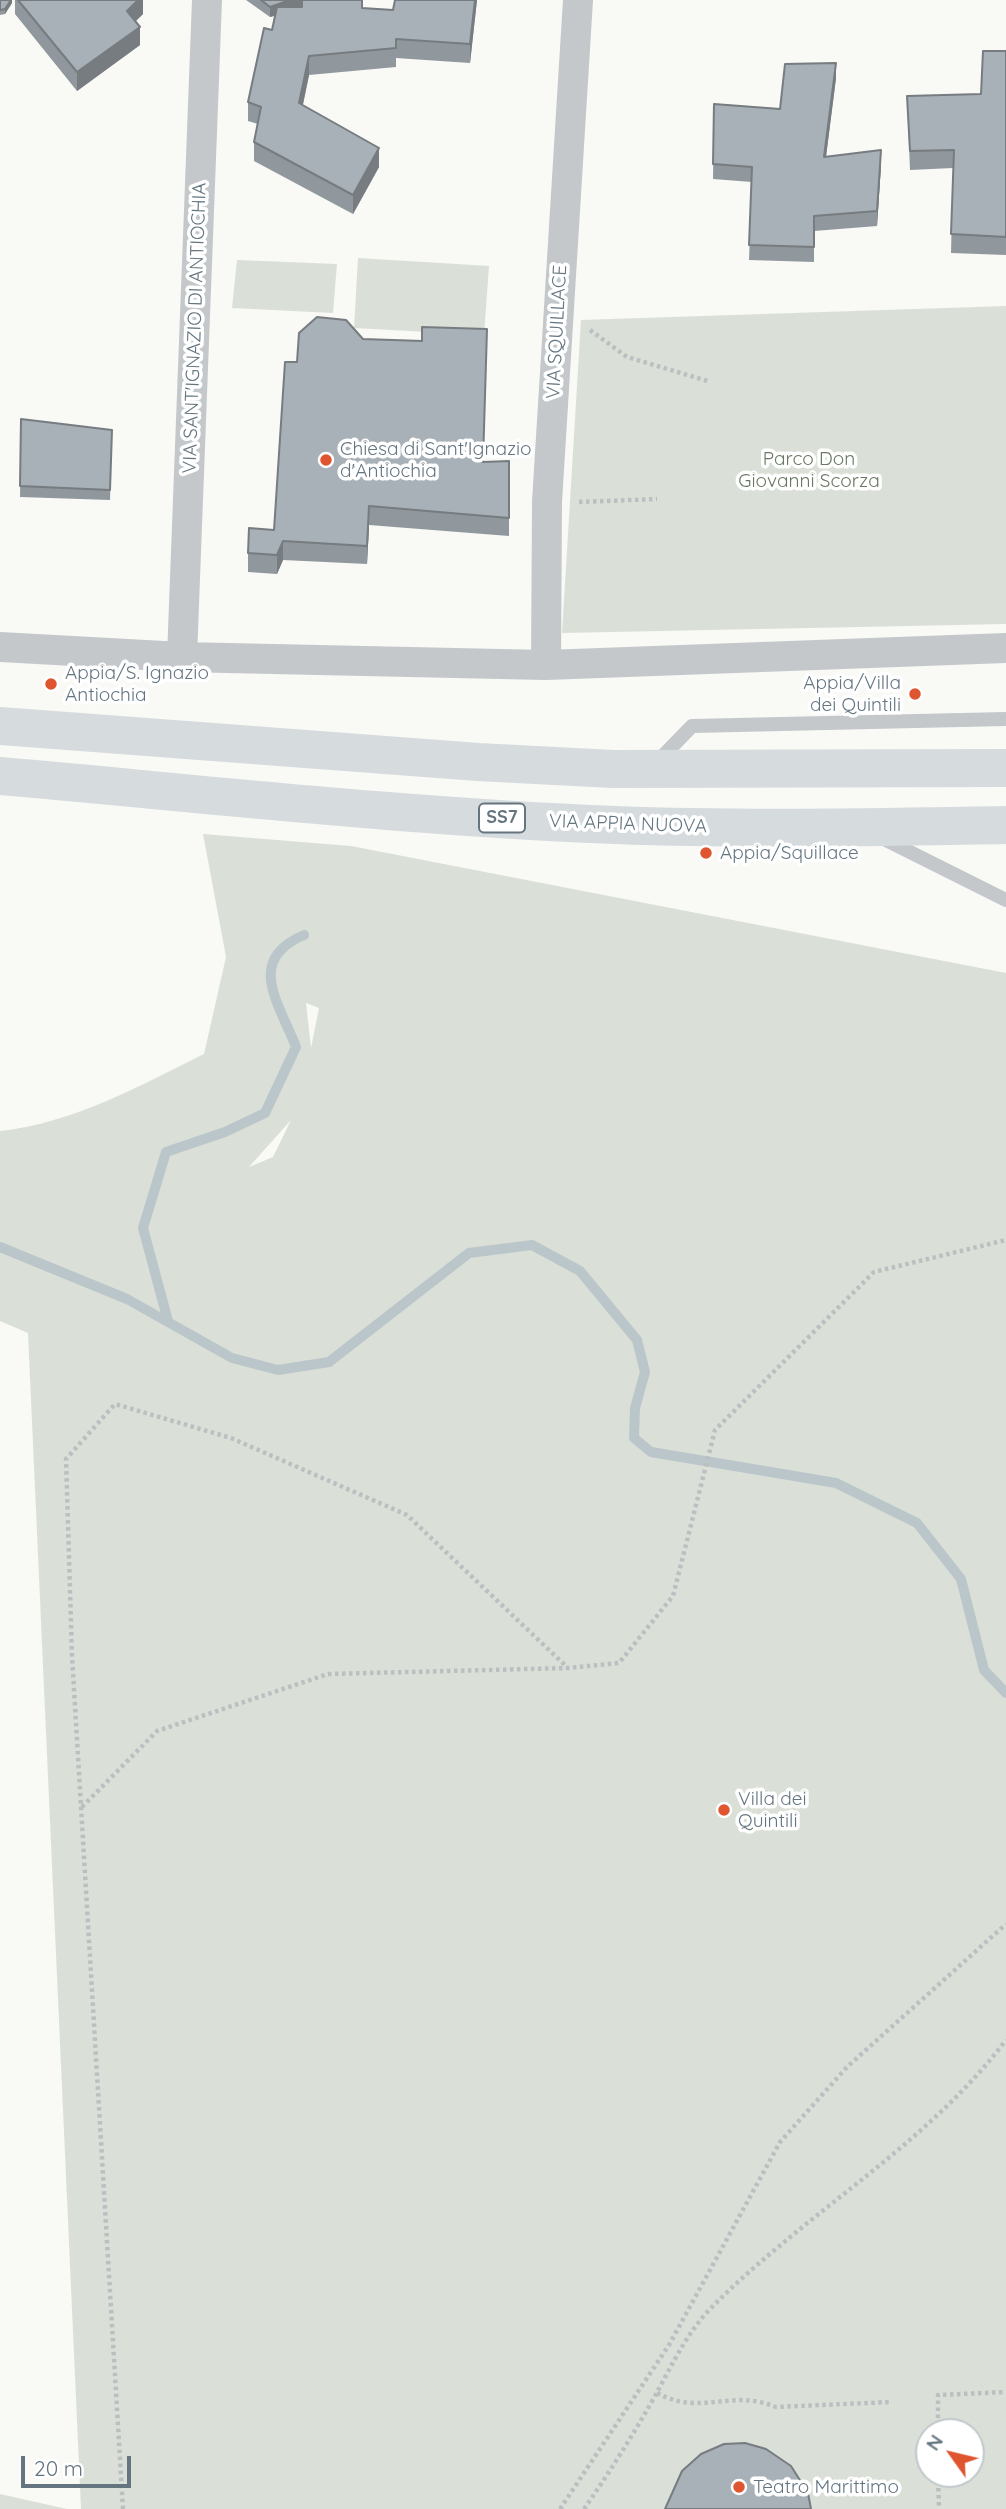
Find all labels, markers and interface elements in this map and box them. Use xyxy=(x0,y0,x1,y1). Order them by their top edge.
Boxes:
street label: VIA SANT'IGNAZIO DI ANTIOCHIA xyxy=(179,182,211,474)
street label: VIA SQUILLACE xyxy=(542,264,572,400)
place label: Chiesa di Sant'Ignazio d'Antiochia xyxy=(340,438,532,482)
park label: Parco Don Giovanni Scorza xyxy=(738,448,880,492)
marker: Chiesa di Sant'Ignazio d'Antiochia xyxy=(318,452,334,468)
place label: Appia/S. Ignazio Antiochia xyxy=(65,662,209,706)
place label: Appia/Villa dei Quintili xyxy=(803,672,901,716)
marker: Appia/S. Ignazio Antiochia xyxy=(43,676,59,692)
marker: Appia/Villa dei Quintili xyxy=(907,686,923,702)
road number: SS7 xyxy=(479,804,525,832)
street label: VIA APPIA NUOVA xyxy=(549,810,707,838)
place label: Appia/Squillace xyxy=(720,842,859,864)
marker: Appia/Squillace xyxy=(698,845,714,861)
place label: Villa dei Quintili xyxy=(738,1788,806,1832)
marker: Villa dei Quintili xyxy=(716,1802,732,1818)
north arrow xyxy=(915,2418,985,2488)
text: N xyxy=(920,2430,948,2455)
scale bar xyxy=(24,2442,135,2486)
text: 20 m xyxy=(34,2455,83,2481)
place label: Teatro Marittimo xyxy=(753,2476,899,2498)
marker: Teatro Marittimo xyxy=(731,2479,747,2495)

